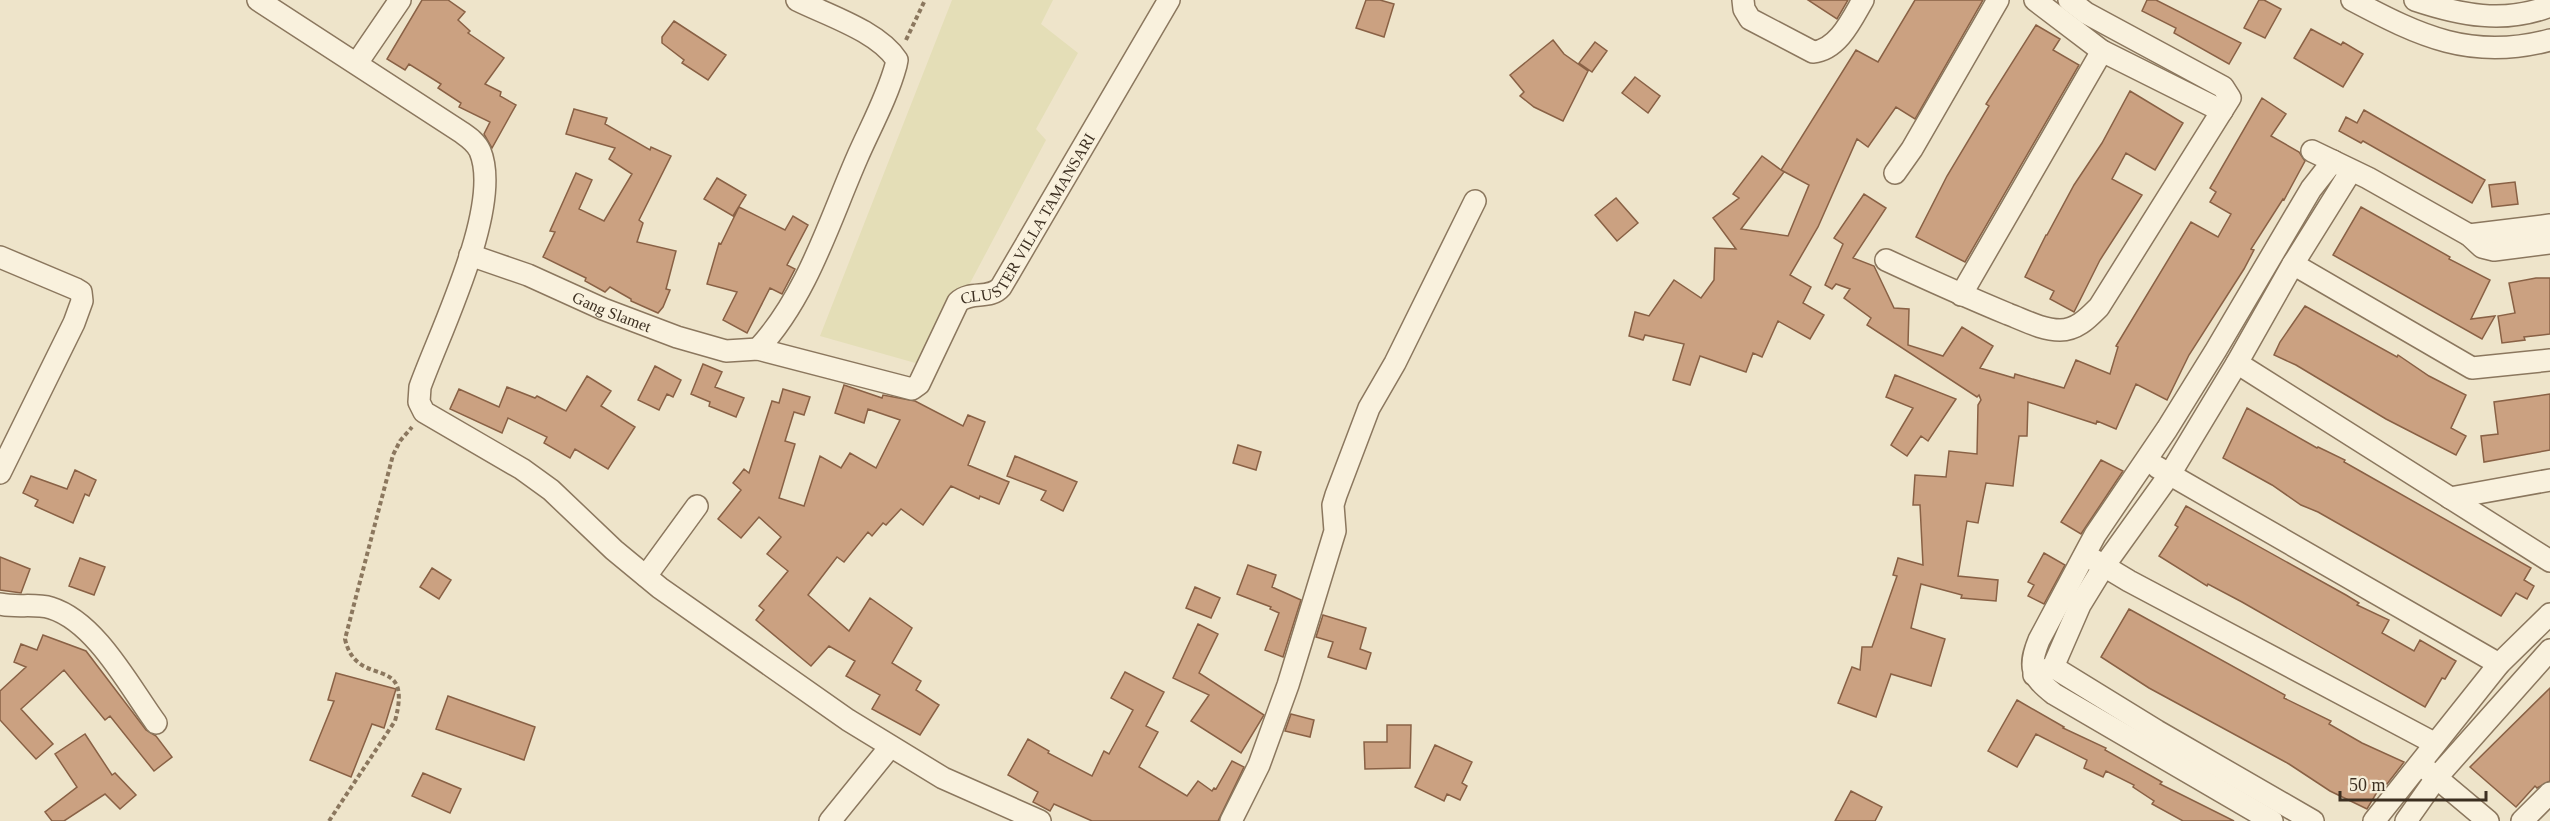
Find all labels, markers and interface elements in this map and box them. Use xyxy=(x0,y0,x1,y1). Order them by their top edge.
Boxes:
street label: CLUSTER VILLA TAMANSARI xyxy=(958,130,1098,307)
street label: Gang Slamet xyxy=(570,288,654,335)
scale bar xyxy=(2340,764,2486,802)
text: 50 m xyxy=(2349,775,2386,795)

